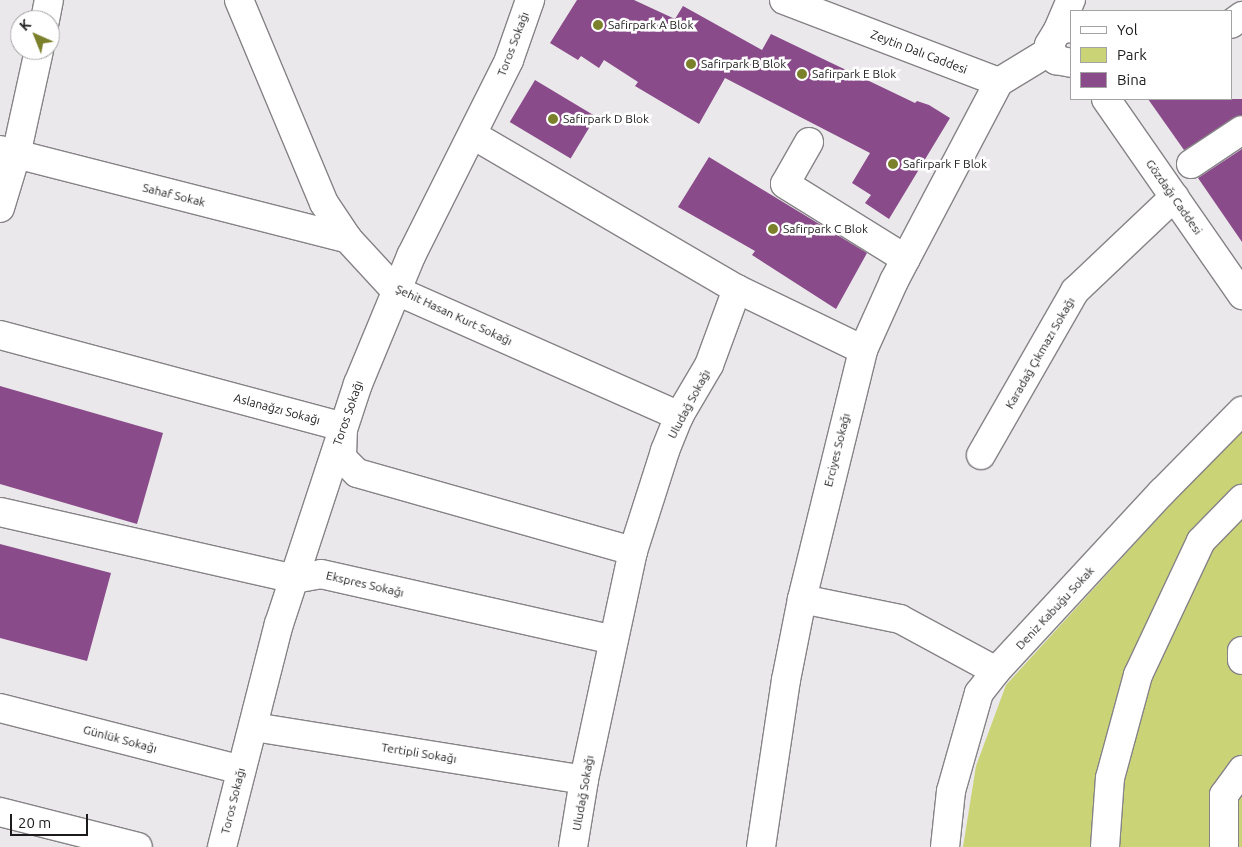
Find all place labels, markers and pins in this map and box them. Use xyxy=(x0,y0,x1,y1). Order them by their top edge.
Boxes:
place label: Safirpark A Blok xyxy=(608,18,693,32)
marker: Safirpark A Blok xyxy=(592,19,604,31)
place label: Safirpark B Blok xyxy=(701,57,786,71)
marker: Safirpark B Blok xyxy=(685,58,697,70)
place label: Safirpark E Blok xyxy=(812,67,896,81)
marker: Safirpark E Blok xyxy=(796,68,808,80)
place label: Safirpark D Blok xyxy=(563,112,649,126)
marker: Safirpark D Blok xyxy=(547,113,559,125)
place label: Safirpark F Blok xyxy=(903,157,987,171)
marker: Safirpark F Blok xyxy=(887,158,899,170)
place label: Safirpark C Blok xyxy=(783,222,868,236)
marker: Safirpark C Blok xyxy=(767,223,779,235)

